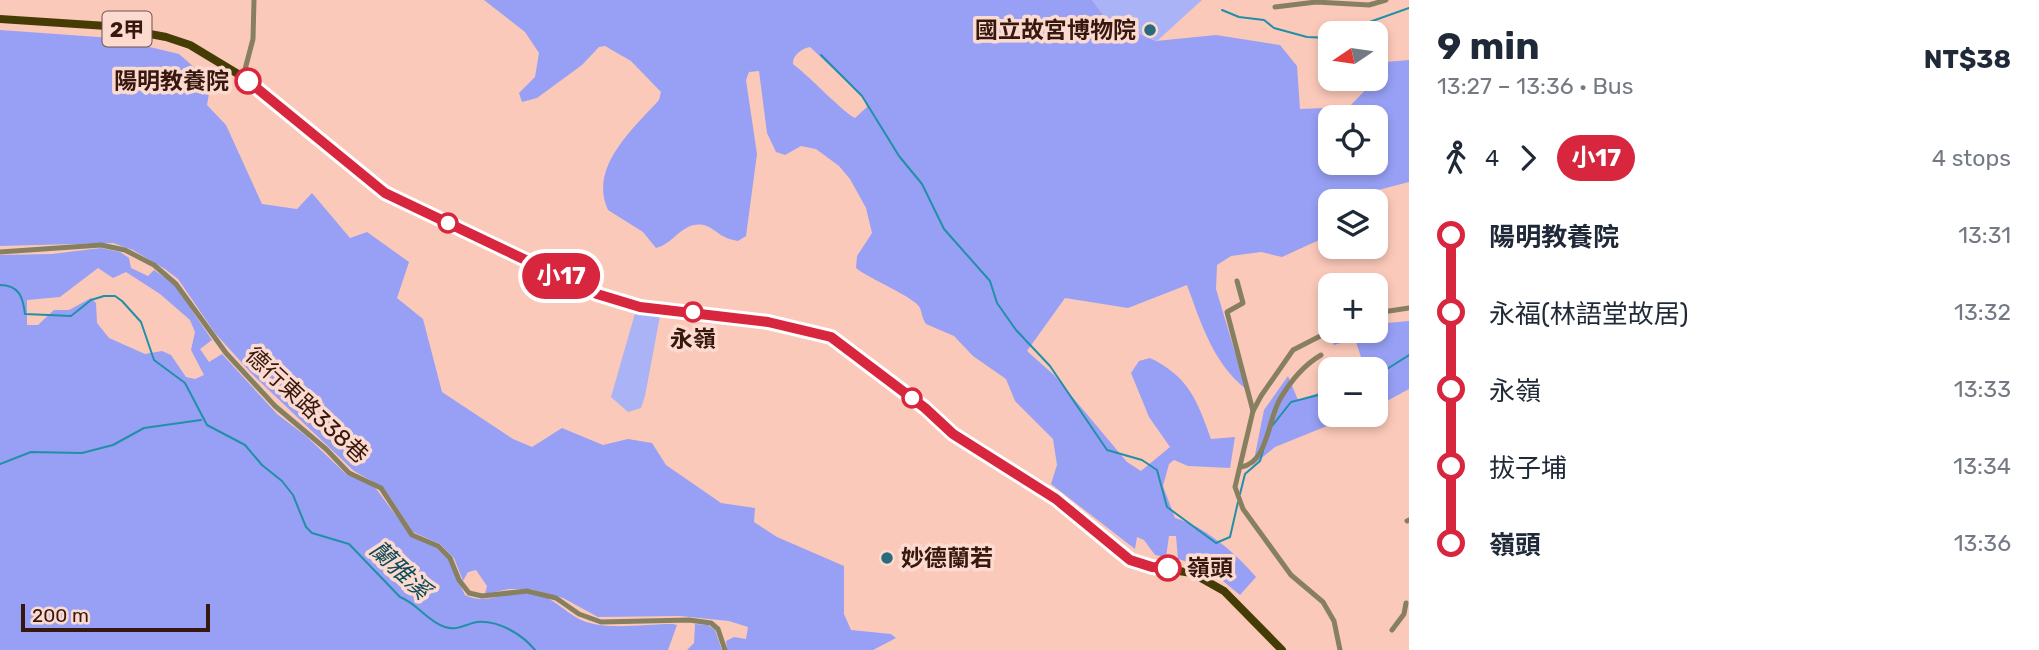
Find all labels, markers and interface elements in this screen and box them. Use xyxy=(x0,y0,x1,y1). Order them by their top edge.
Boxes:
road number: 2甲 xyxy=(102,12,152,46)
place label: 國立故宮博物院 xyxy=(975,16,1136,44)
north arrow xyxy=(1318,21,1388,91)
map controls xyxy=(1318,21,1388,427)
marker: 國立故宮博物院 xyxy=(1142,22,1158,38)
text: 9 min xyxy=(1437,23,1540,69)
text: NT$38 xyxy=(1924,44,2011,75)
place label: 陽明教養院 xyxy=(114,67,229,95)
marker: 陽明教養院 xyxy=(235,68,261,94)
text: 13:27 – 13:36 · Bus xyxy=(1437,72,1633,100)
button: locate xyxy=(1318,105,1388,175)
icon: walk xyxy=(1437,139,1475,177)
icon: forward xyxy=(1509,139,1547,177)
text: 4 xyxy=(1485,144,1499,172)
text: 小17 xyxy=(1571,144,1621,172)
text: 4 stops xyxy=(1932,144,2011,172)
button: layers xyxy=(1318,189,1388,259)
unlabelled marker xyxy=(438,213,458,233)
text: 13:31 xyxy=(1958,221,2011,249)
text: 陽明教養院 xyxy=(1489,222,1619,253)
line badge: 小17 xyxy=(521,253,601,299)
text: 小17 xyxy=(536,262,586,290)
button: + xyxy=(1318,273,1388,343)
text: 13:32 xyxy=(1954,298,2011,326)
text: 永福(林語堂故居) xyxy=(1489,299,1689,330)
marker: 永嶺 xyxy=(683,302,703,322)
place label: 永嶺 xyxy=(670,325,716,353)
street label: 德行東路338巷 xyxy=(240,341,374,469)
button: − xyxy=(1318,357,1388,427)
text: 13:33 xyxy=(1954,375,2011,403)
text: 永嶺 xyxy=(1489,376,1541,407)
unlabelled marker xyxy=(902,388,922,408)
text: 13:34 xyxy=(1953,452,2011,480)
text: 拔子埔 xyxy=(1489,453,1567,484)
text: 13:36 xyxy=(1954,529,2011,557)
text: 嶺頭 xyxy=(1489,530,1541,561)
water label: 蘭雅溪 xyxy=(364,535,438,607)
place label: 妙德蘭若 xyxy=(901,544,993,572)
marker: 妙德蘭若 xyxy=(879,550,895,566)
place label: 嶺頭 xyxy=(1187,554,1233,582)
marker: 嶺頭 xyxy=(1155,555,1181,581)
scale bar xyxy=(21,601,210,633)
text: 200 m xyxy=(32,604,89,627)

